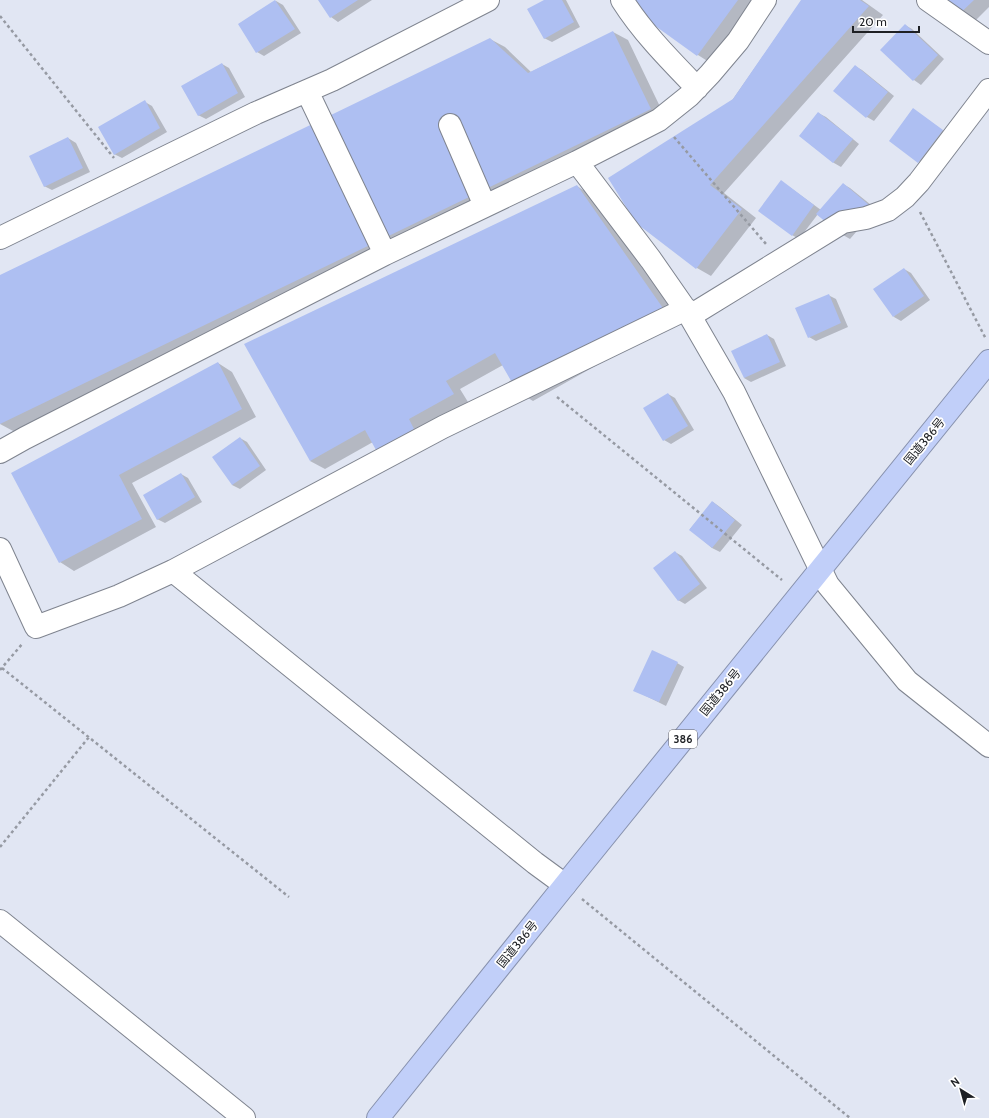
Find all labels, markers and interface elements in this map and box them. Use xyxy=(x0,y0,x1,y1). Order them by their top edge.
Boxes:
scale bar xyxy=(853,8,919,34)
text: 20 m xyxy=(859,14,887,29)
street label: 国道386号 xyxy=(900,414,948,468)
street label: 国道386号 xyxy=(696,665,744,719)
road number: 386 xyxy=(669,730,697,748)
street label: 国道386号 xyxy=(493,917,541,971)
north arrow xyxy=(941,1070,981,1110)
text: N xyxy=(948,1074,962,1090)

